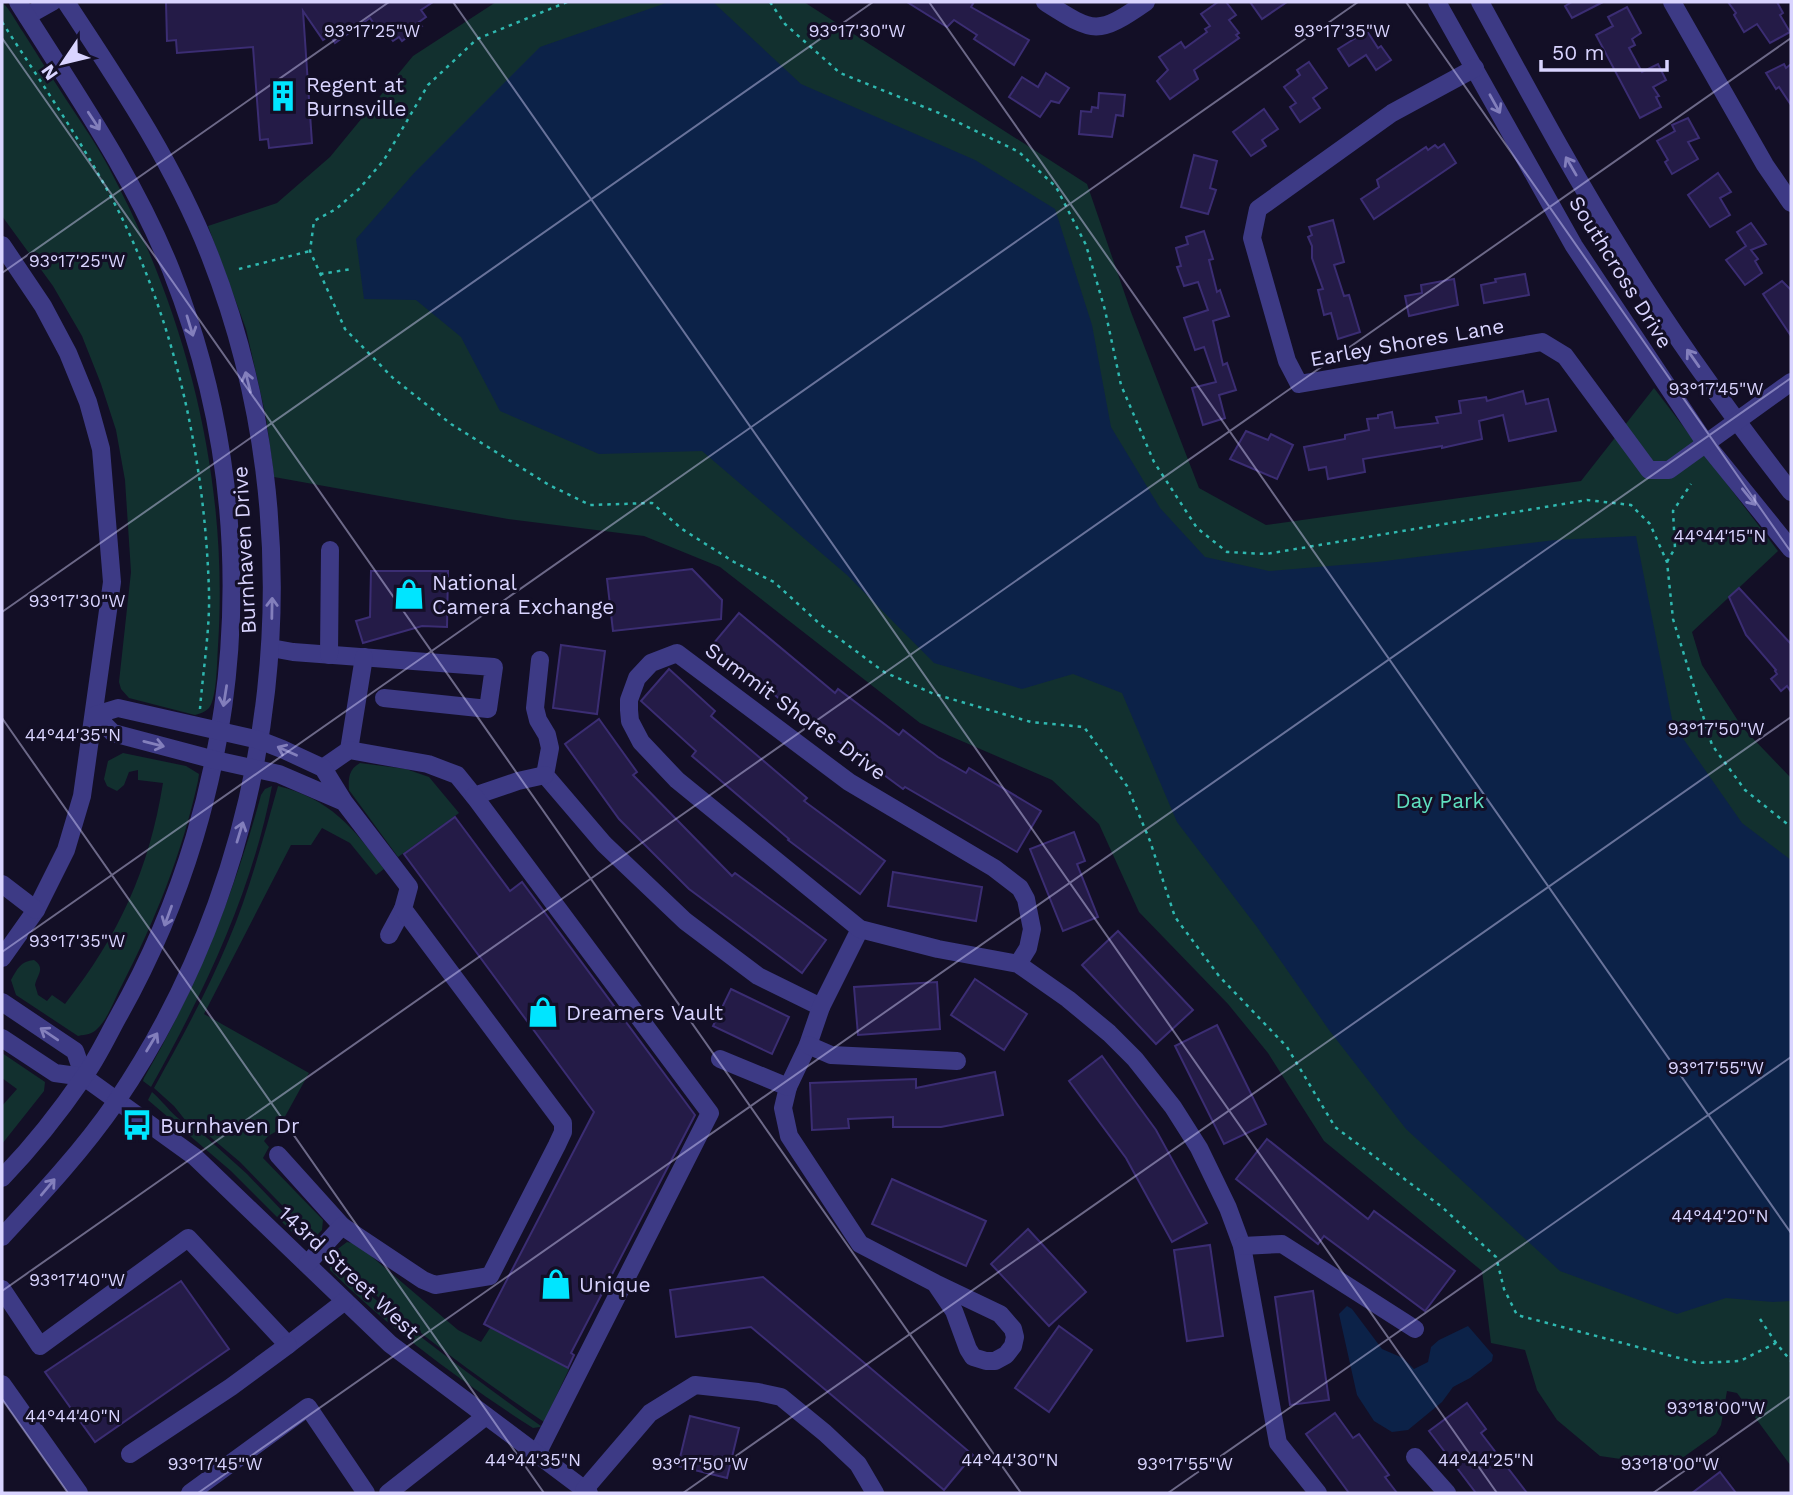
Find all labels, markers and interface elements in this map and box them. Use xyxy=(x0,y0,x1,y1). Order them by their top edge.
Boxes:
text: 93°17'25"W xyxy=(324,20,420,41)
text: 93°17'30"W xyxy=(808,20,906,41)
text: 93°17'35"W xyxy=(1294,20,1390,41)
north arrow xyxy=(28,28,98,98)
scale bar xyxy=(1541,28,1667,72)
text: 50 m xyxy=(1552,40,1604,65)
text: N xyxy=(36,60,63,85)
place label: Regent at Burnsville xyxy=(306,72,407,121)
building icon: Regent at Burnsville xyxy=(266,79,300,113)
one-way arrow xyxy=(1489,93,1502,114)
one-way arrow xyxy=(87,111,102,130)
one-way arrow xyxy=(1564,157,1578,177)
street label: Southcross Drive xyxy=(1564,191,1678,353)
text: 93°17'25"W xyxy=(29,250,125,271)
street label: Earley Shores Lane xyxy=(1308,313,1506,371)
one-way arrow xyxy=(185,315,198,337)
one-way arrow xyxy=(1686,349,1700,368)
one-way arrow xyxy=(241,371,254,394)
text: 93°17'45"W xyxy=(1668,378,1764,399)
street label: Burnhaven Drive xyxy=(227,465,261,635)
one-way arrow xyxy=(1741,487,1756,505)
text: 44°44'15"N xyxy=(1673,525,1767,546)
place label: National Camera Exchange xyxy=(432,570,614,619)
shop icon: National Camera Exchange xyxy=(392,577,426,611)
text: 93°17'30"W xyxy=(28,590,126,611)
one-way arrow xyxy=(266,597,279,620)
street label: Summit Shores Drive xyxy=(701,637,891,785)
one-way arrow xyxy=(218,684,231,707)
text: 93°17'50"W xyxy=(1667,718,1765,739)
text: 44°44'35"N xyxy=(25,724,121,745)
one-way arrow xyxy=(142,738,165,751)
one-way arrow xyxy=(277,744,298,757)
park label: Day Park xyxy=(1395,788,1485,813)
one-way arrow xyxy=(234,822,247,844)
one-way arrow xyxy=(161,904,173,926)
text: 93°17'35"W xyxy=(29,930,125,951)
shop icon: Dreamers Vault xyxy=(526,995,560,1029)
place label: Dreamers Vault xyxy=(566,1000,723,1025)
one-way arrow xyxy=(40,1027,60,1041)
one-way arrow xyxy=(145,1032,159,1052)
text: 93°17'55"W xyxy=(1668,1057,1764,1078)
bus stop icon: Burnhaven Dr xyxy=(120,1108,154,1142)
place label: Burnhaven Dr xyxy=(160,1113,300,1138)
one-way arrow xyxy=(40,1178,56,1196)
street label: 143rd Street West xyxy=(274,1200,425,1344)
text: 44°44'20"N xyxy=(1671,1205,1769,1226)
shop icon: Unique xyxy=(539,1267,573,1301)
text: 93°17'40"W xyxy=(29,1269,125,1290)
place label: Unique xyxy=(579,1272,651,1297)
text: 93°18'00"W xyxy=(1667,1397,1765,1418)
text: 44°44'40"N xyxy=(25,1405,121,1426)
text: 44°44'35"N xyxy=(485,1449,581,1470)
text: 44°44'30"N xyxy=(961,1449,1059,1470)
text: 44°44'25"N xyxy=(1438,1449,1534,1470)
text: 93°17'45"W xyxy=(167,1453,263,1474)
text: 93°17'50"W xyxy=(651,1453,749,1474)
text: 93°17'55"W xyxy=(1137,1453,1233,1474)
text: 93°18'00"W xyxy=(1621,1453,1719,1474)

